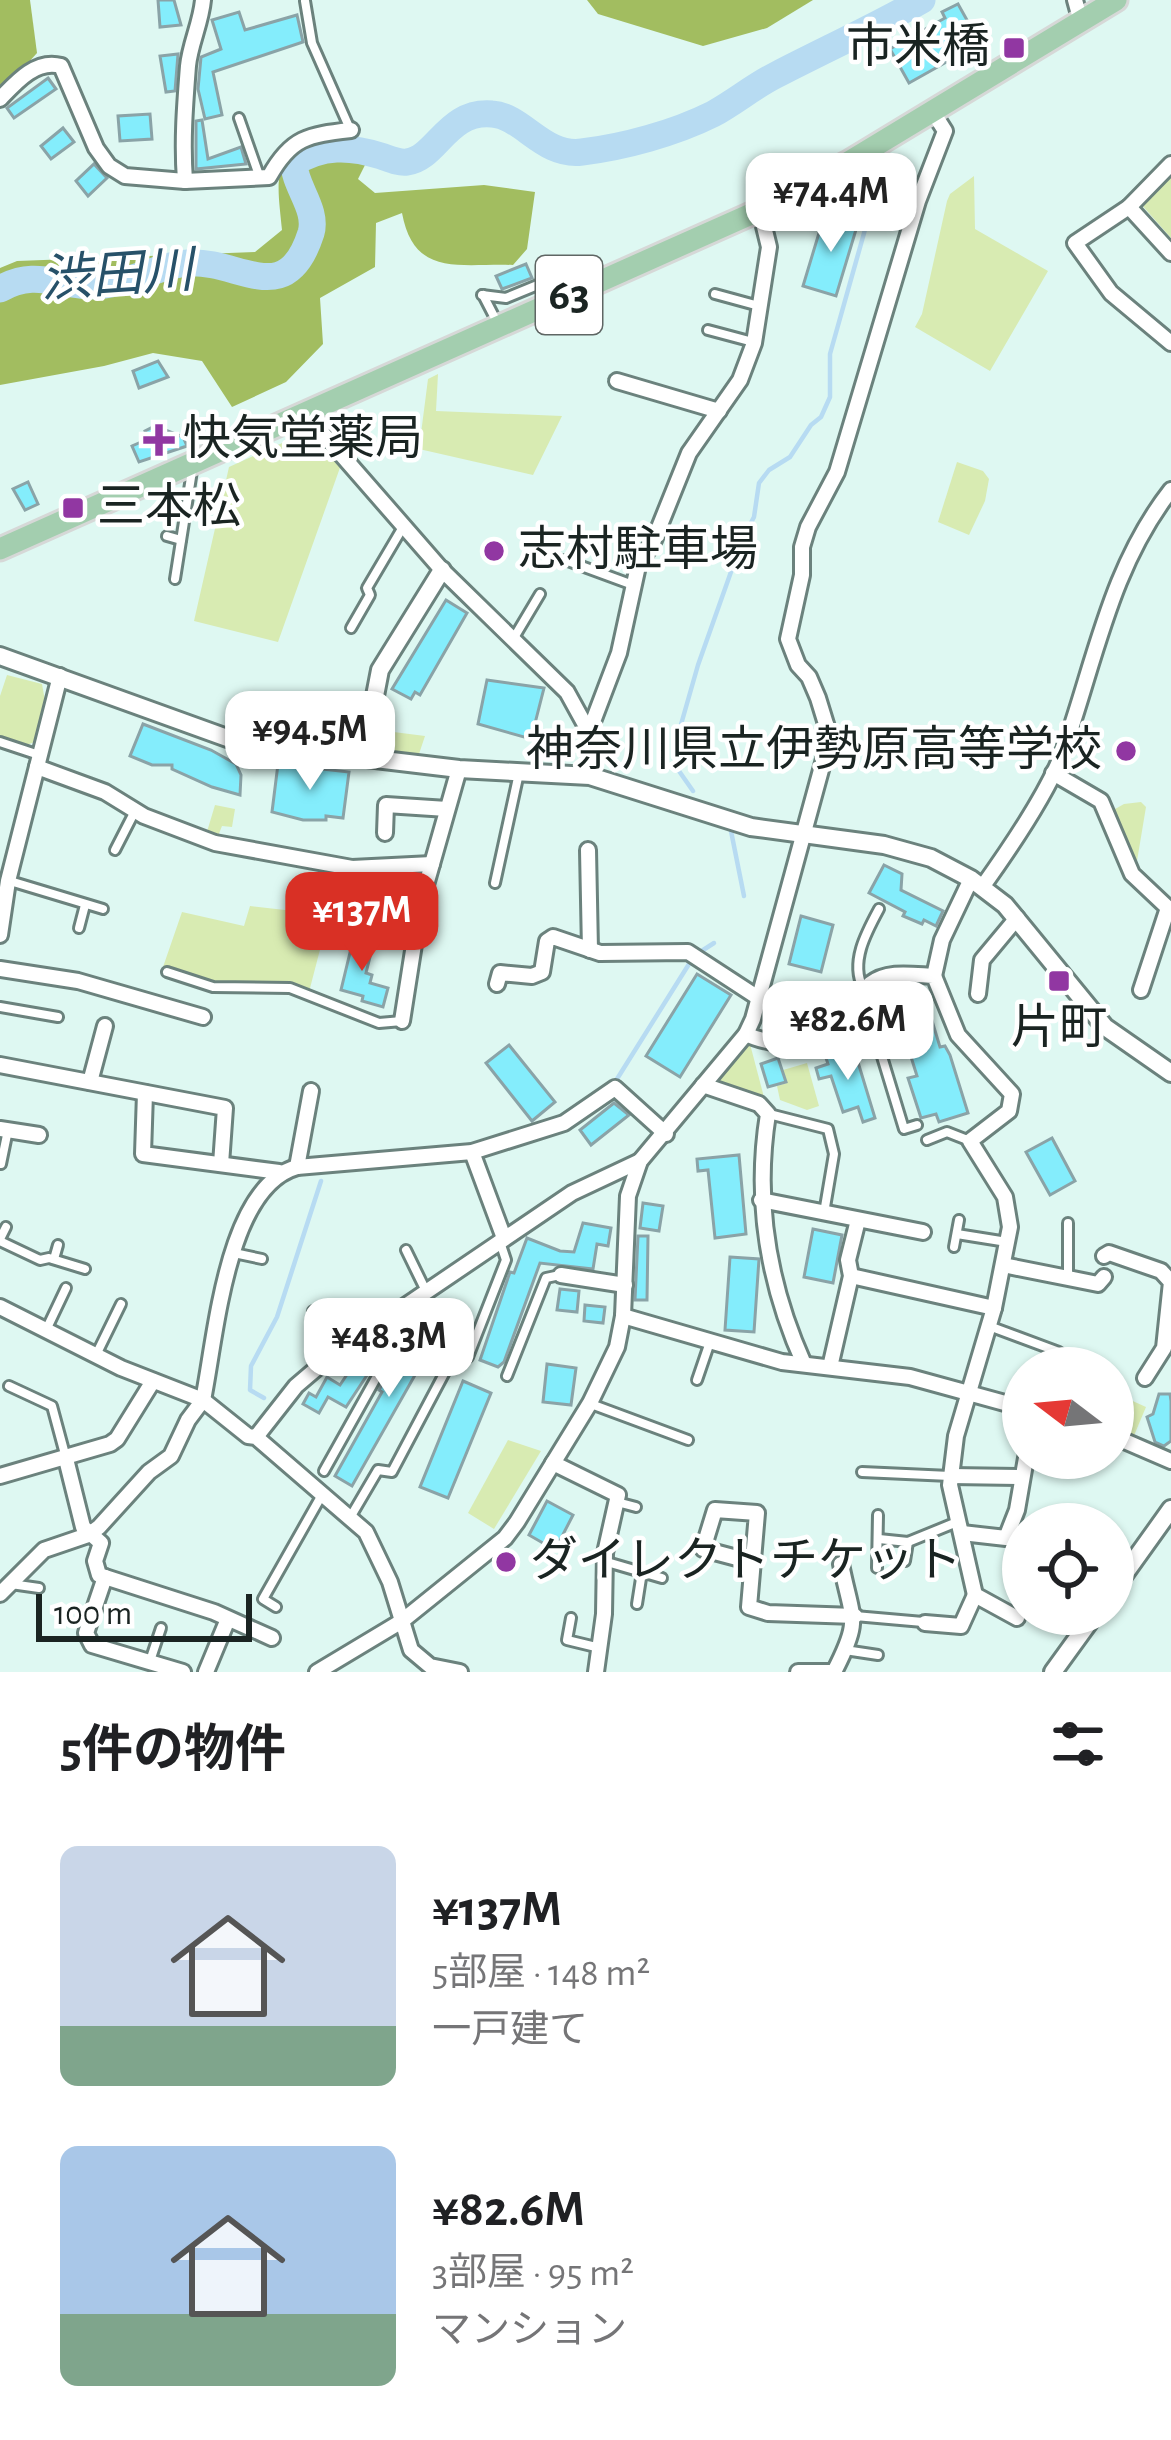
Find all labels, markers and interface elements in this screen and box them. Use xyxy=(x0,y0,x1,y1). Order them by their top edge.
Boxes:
place label: 市米橋 xyxy=(846,21,990,72)
marker: 市米橋 xyxy=(1001,35,1027,61)
pin: ¥74.4M xyxy=(733,153,929,255)
text: ¥74.4M xyxy=(773,172,889,211)
water label: 渋田川 xyxy=(39,243,200,307)
road number: 63 xyxy=(536,256,602,334)
place label: 快気堂薬局 xyxy=(183,413,423,464)
marker: 快気堂薬局 xyxy=(146,427,172,453)
place label: 三本松 xyxy=(97,481,241,532)
marker: 三本松 xyxy=(60,495,86,521)
place label: 志村駐車場 xyxy=(518,524,758,575)
marker: 志村駐車場 xyxy=(481,538,507,564)
pin: ¥94.5M xyxy=(212,691,408,793)
text: ¥94.5M xyxy=(252,710,368,749)
place label: 神奈川県立伊勢原高等学校 xyxy=(526,724,1102,775)
marker: 神奈川県立伊勢原高等学校 xyxy=(1113,738,1139,764)
pin: ¥137M xyxy=(278,872,446,974)
text: ¥137M xyxy=(312,891,412,930)
marker: 片町 xyxy=(1046,968,1072,994)
pin: ¥82.6M xyxy=(750,981,946,1083)
text: ¥82.6M xyxy=(790,1000,906,1039)
place label: 片町 xyxy=(1011,1002,1107,1053)
pin: ¥48.3M xyxy=(291,1298,487,1400)
text: ¥48.3M xyxy=(331,1317,447,1356)
north arrow xyxy=(1002,1347,1134,1479)
map controls xyxy=(1002,1347,1134,1635)
button: locate xyxy=(1002,1503,1134,1635)
place label: ダイレクトチケット xyxy=(530,1535,962,1586)
marker: ダイレクトチケット xyxy=(493,1549,519,1575)
scale bar xyxy=(36,1588,252,1641)
text: 100 m xyxy=(54,1598,132,1631)
icon: filters xyxy=(1045,1711,1111,1777)
text: 5件の物件 xyxy=(60,1725,286,1776)
text: ¥137M xyxy=(432,1884,562,1935)
icon: home xyxy=(156,1894,300,2038)
text: 5部屋 · 148 m² xyxy=(432,1954,650,1993)
text: 一戸建て xyxy=(432,2011,588,2050)
text: ¥82.6M xyxy=(432,2184,585,2235)
icon: home xyxy=(156,2194,300,2338)
text: 3部屋 · 95 m² xyxy=(432,2254,634,2293)
text: マンション xyxy=(432,2311,627,2350)

